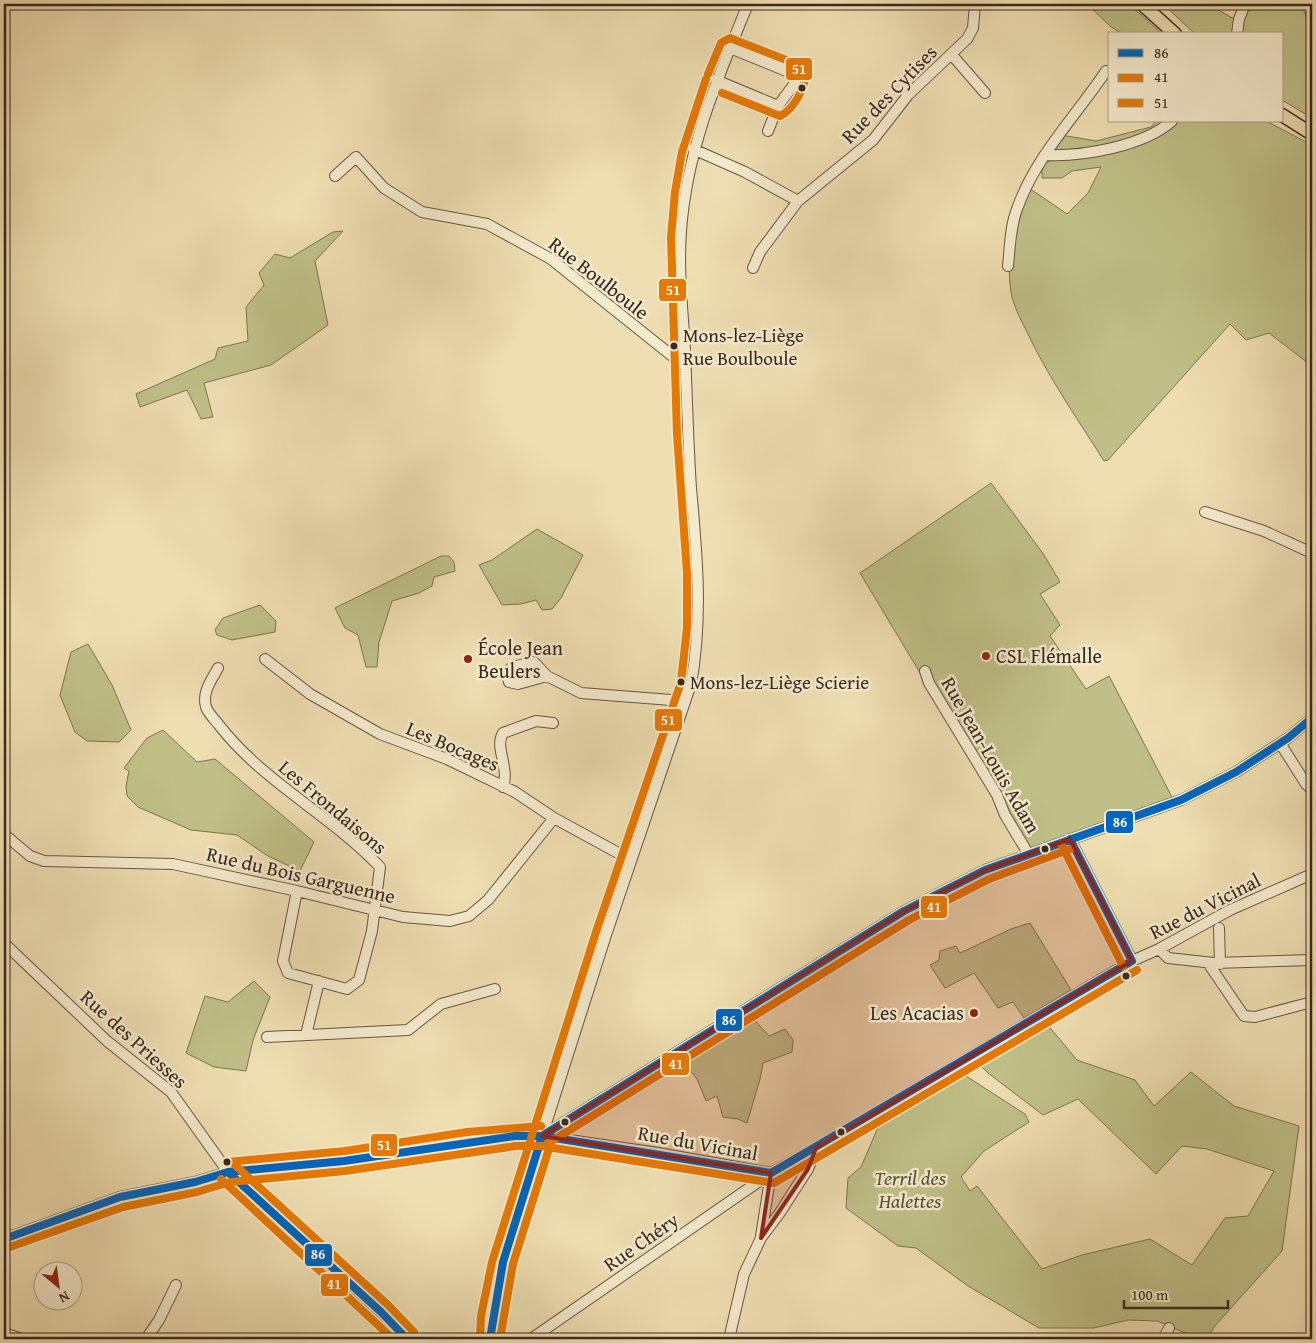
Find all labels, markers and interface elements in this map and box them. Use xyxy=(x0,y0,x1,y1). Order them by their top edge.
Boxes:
legend xyxy=(1108,32,1284,122)
street label: Rue des Cytises xyxy=(834,38,943,150)
text: 86 xyxy=(1154,42,1168,63)
line badge: 51 xyxy=(785,57,813,81)
text: 51 xyxy=(792,59,806,79)
text: 41 xyxy=(1154,66,1168,87)
unlabelled marker xyxy=(797,83,807,93)
text: 51 xyxy=(1154,92,1168,113)
street label: Rue Boulboule xyxy=(543,229,656,326)
line badge: 51 xyxy=(658,278,687,302)
text: 51 xyxy=(666,280,680,300)
place label: Mons-lez-Liège Rue Boulboule xyxy=(683,321,804,372)
marker: Mons-lez-Liège Rue Boulboule xyxy=(669,341,679,351)
place label: École Jean Beulers xyxy=(478,633,563,685)
place label: CSL Flémalle xyxy=(996,641,1102,670)
marker: CSL Flémalle xyxy=(980,650,992,662)
marker: École Jean Beulers xyxy=(462,653,474,665)
place label: Mons-lez-Liège Scierie xyxy=(690,668,869,696)
street label: Rue Jean-Louis Adam xyxy=(935,671,1048,839)
marker: Mons-lez-Liège Scierie xyxy=(676,677,686,687)
line badge: 51 xyxy=(654,708,683,732)
text: 51 xyxy=(661,710,675,730)
street label: Les Bocages xyxy=(402,713,504,778)
street label: Les Frondaisons xyxy=(273,753,394,861)
line badge: 86 xyxy=(1105,810,1134,834)
text: 86 xyxy=(1113,812,1127,832)
street label: Rue du Bois Garguenne xyxy=(204,839,398,910)
unlabelled marker xyxy=(1040,844,1050,854)
street label: Rue du Vicinal xyxy=(1144,865,1266,946)
line badge: 41 xyxy=(920,895,948,919)
text: 41 xyxy=(927,897,941,917)
unlabelled marker xyxy=(1121,971,1131,981)
street label: Rue des Priesses xyxy=(74,982,195,1095)
place label: Les Acacias xyxy=(870,998,964,1027)
marker: Les Acacias xyxy=(968,1007,980,1019)
line badge: 86 xyxy=(715,1008,743,1032)
text: 86 xyxy=(722,1010,736,1030)
line badge: 41 xyxy=(661,1052,690,1076)
text: 41 xyxy=(669,1054,683,1074)
unlabelled marker xyxy=(560,1117,570,1127)
street label: Rue du Vicinal xyxy=(636,1118,761,1167)
unlabelled marker xyxy=(836,1127,846,1137)
line badge: 51 xyxy=(370,1133,398,1157)
text: 51 xyxy=(377,1135,391,1155)
unlabelled marker xyxy=(222,1157,232,1167)
park label: Terril des Halettes xyxy=(874,1163,947,1215)
street label: Rue Chéry xyxy=(597,1205,684,1278)
line badge: 86 xyxy=(304,1243,333,1267)
text: 86 xyxy=(311,1244,325,1264)
north arrow xyxy=(32,1260,82,1310)
line badge: 41 xyxy=(320,1273,349,1297)
text: 41 xyxy=(327,1274,341,1294)
scale bar xyxy=(1124,1278,1227,1310)
text: 100 m xyxy=(1131,1284,1169,1305)
text: N xyxy=(55,1286,73,1309)

